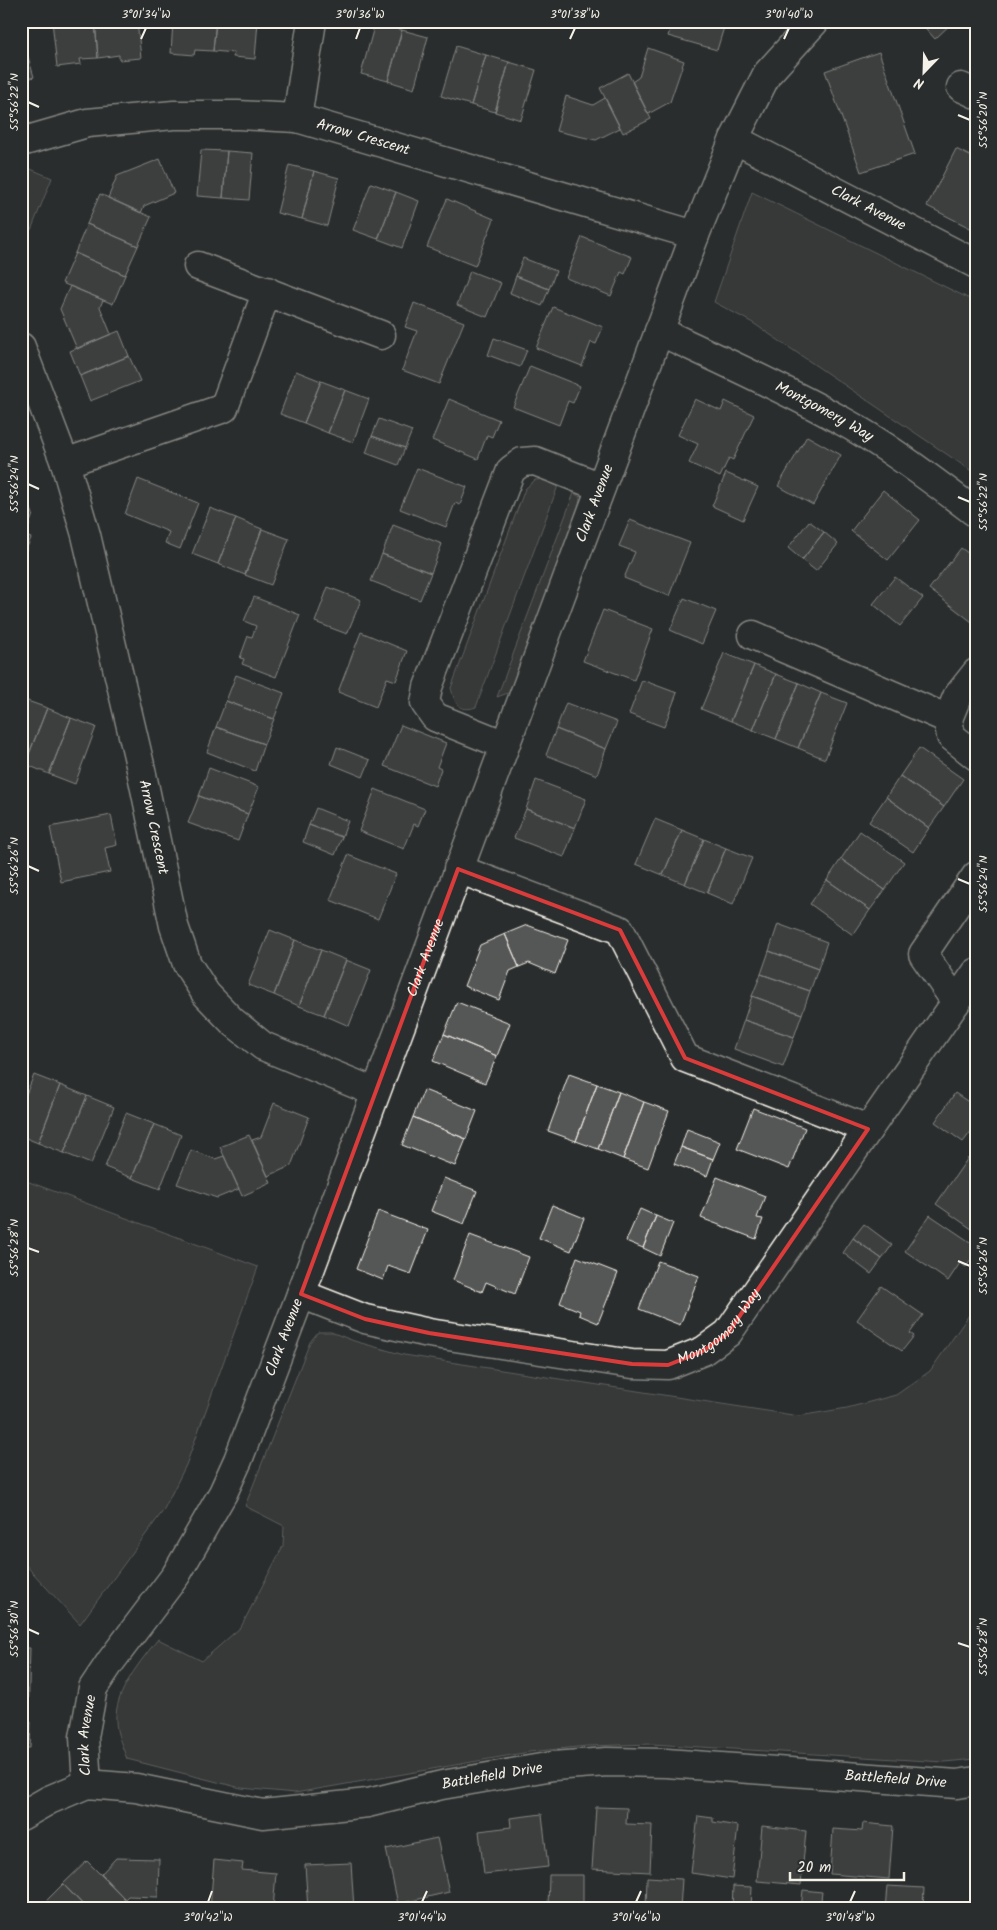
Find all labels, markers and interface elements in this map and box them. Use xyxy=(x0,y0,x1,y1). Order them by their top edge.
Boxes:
text: 3°01'34"W xyxy=(121,5,171,24)
text: 3°01'36"W xyxy=(335,5,385,24)
text: 3°01'38"W xyxy=(550,5,600,24)
text: 3°01'40"W xyxy=(765,5,813,24)
north arrow xyxy=(900,48,950,98)
text: N xyxy=(911,71,928,95)
text: 55°56'22"N xyxy=(5,73,24,131)
text: 55°56'20"N xyxy=(974,92,993,148)
street label: Arrow Crescent xyxy=(313,112,413,163)
street label: Clark Avenue xyxy=(826,179,910,238)
street label: Montgomery Way xyxy=(771,376,879,449)
text: 55°56'24"N xyxy=(5,455,24,513)
street label: Clark Avenue xyxy=(570,461,621,546)
text: 55°56'22"N xyxy=(974,473,993,531)
street label: Arrow Crescent xyxy=(131,778,175,877)
text: 55°56'26"N xyxy=(5,837,24,895)
text: 55°56'24"N xyxy=(974,855,993,913)
street label: Clark Avenue xyxy=(400,915,452,1001)
text: 55°56'28"N xyxy=(5,1219,24,1277)
text: 55°56'26"N xyxy=(974,1237,993,1295)
street label: Montgomery Way xyxy=(674,1283,768,1372)
street label: Clark Avenue xyxy=(259,1295,310,1380)
text: 55°56'30"N xyxy=(5,1601,24,1657)
text: 55°56'28"N xyxy=(974,1618,993,1676)
street label: Clark Avenue xyxy=(72,1692,104,1777)
street label: Battlefield Drive xyxy=(440,1756,545,1797)
street label: Battlefield Drive xyxy=(844,1764,948,1795)
scale bar xyxy=(790,1850,903,1882)
text: 20 m xyxy=(797,1856,831,1880)
text: 3°01'42"W xyxy=(183,1908,233,1927)
text: 3°01'44"W xyxy=(397,1908,447,1927)
text: 3°01'46"W xyxy=(611,1908,661,1927)
text: 3°01'48"W xyxy=(825,1908,875,1927)

